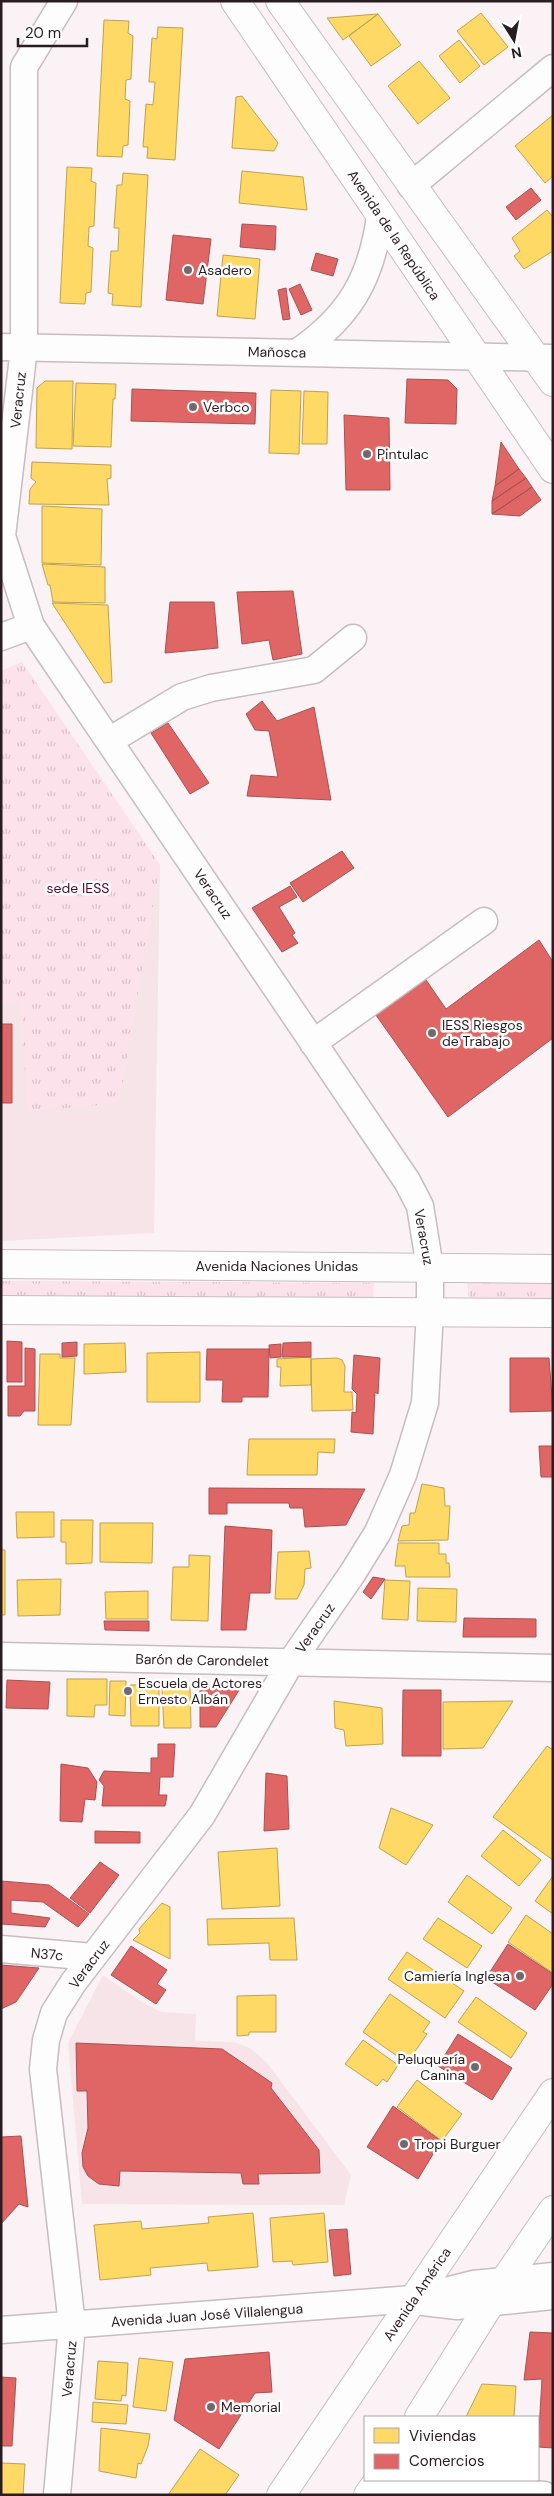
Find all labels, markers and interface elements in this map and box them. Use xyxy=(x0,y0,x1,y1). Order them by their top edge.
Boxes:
scale bar xyxy=(18,15,86,47)
north arrow xyxy=(489,15,539,65)
text: 20 m xyxy=(25,23,61,43)
text: N xyxy=(510,43,523,63)
street label: Avenida de la República xyxy=(344,166,444,304)
place label: Asadero xyxy=(198,261,252,279)
marker: Asadero xyxy=(182,264,194,276)
street label: Mañosca xyxy=(248,342,306,362)
street label: Veracruz xyxy=(6,371,30,429)
place label: Verbco xyxy=(203,398,250,416)
marker: Verbco xyxy=(187,401,199,413)
place label: Pintulac xyxy=(377,445,429,463)
marker: Pintulac xyxy=(361,448,373,460)
street label: Veracruz xyxy=(190,865,236,923)
park label: sede IESS xyxy=(47,879,109,897)
place label: IESS Riesgos de Trabajo xyxy=(442,1016,523,1050)
marker: IESS Riesgos de Trabajo xyxy=(426,1027,438,1039)
street label: Veracruz xyxy=(410,1207,438,1267)
street label: Avenida Naciones Unidas xyxy=(196,1257,358,1275)
street label: Veracruz xyxy=(291,1600,339,1656)
street label: Barón de Carondelet xyxy=(135,1650,269,1670)
place label: Escuela de Actores Ernesto Albán xyxy=(138,1674,262,1708)
marker: Escuela de Actores Ernesto Albán xyxy=(122,1685,134,1697)
street label: Veracruz xyxy=(65,1936,113,1992)
street label: N37c xyxy=(30,1944,64,1964)
place label: Camiería Inglesa xyxy=(404,1967,510,1985)
marker: Camiería Inglesa xyxy=(514,1970,526,1982)
place label: Peluquería Canina xyxy=(398,2050,465,2084)
marker: Peluquería Canina xyxy=(469,2061,481,2073)
place label: Tropi Burguer xyxy=(414,2135,501,2153)
marker: Tropi Burguer xyxy=(398,2138,410,2150)
street label: Avenida América xyxy=(379,2244,455,2344)
street label: Avenida Juan José Villalengua xyxy=(110,2299,304,2331)
street label: Veracruz xyxy=(58,2340,80,2398)
place label: Memorial xyxy=(221,2398,281,2416)
marker: Memorial xyxy=(205,2401,217,2413)
legend xyxy=(364,2416,539,2481)
text: Viviendas xyxy=(409,2426,476,2446)
text: Comercios xyxy=(409,2451,484,2471)

